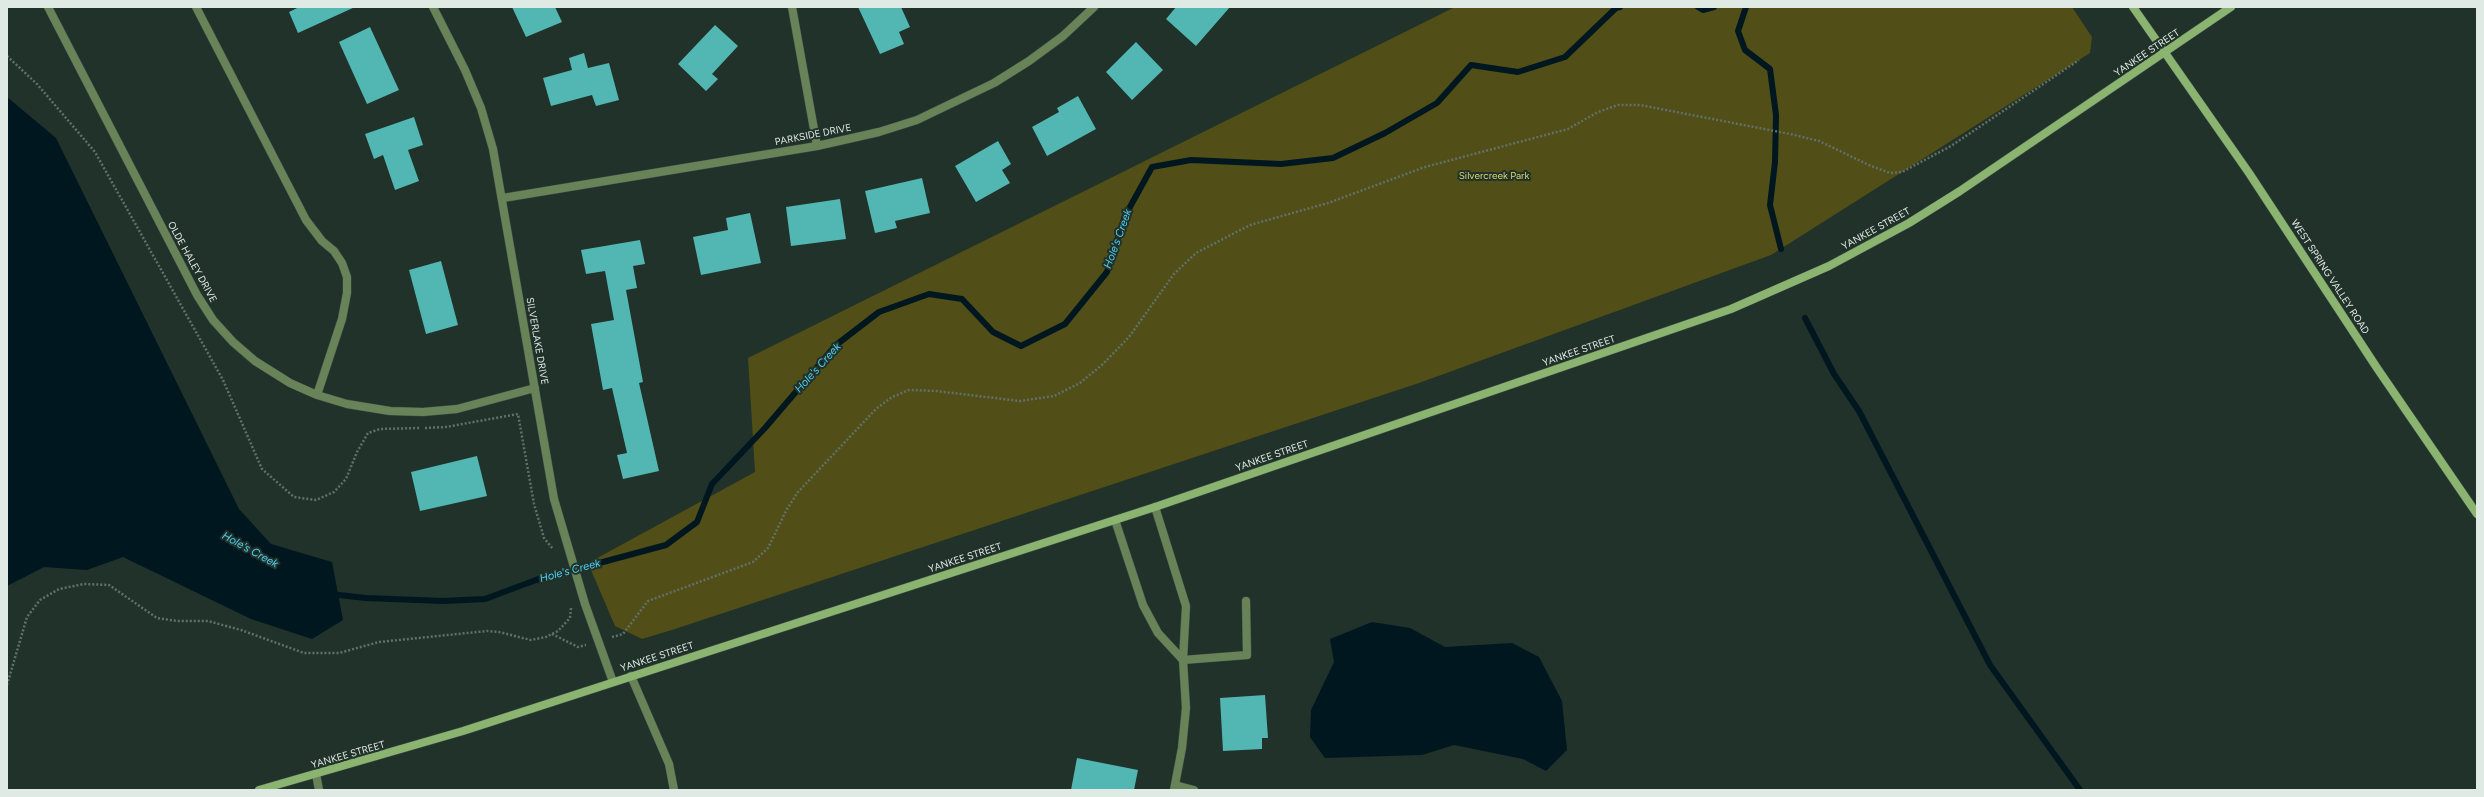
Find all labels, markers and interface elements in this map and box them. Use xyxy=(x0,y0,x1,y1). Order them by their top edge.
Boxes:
street label: YANKEE STREET xyxy=(2112,27,2182,79)
street label: PARKSIDE DRIVE xyxy=(774,122,852,148)
park label: Silvercreek Park xyxy=(1459,170,1529,182)
street label: YANKEE STREET xyxy=(1840,205,1912,253)
water label: Hole's Creek xyxy=(1101,207,1135,271)
street label: WEST SPRING VALLEY ROAD xyxy=(2288,217,2372,337)
street label: OLDE HALEY DRIVE xyxy=(165,219,219,305)
street label: SILVERLAKE DRIVE xyxy=(523,296,551,386)
street label: YANKEE STREET xyxy=(1541,333,1617,369)
water label: Hole's Creek xyxy=(792,340,844,396)
street label: YANKEE STREET xyxy=(1234,438,1310,474)
water label: Hole's Creek xyxy=(220,529,280,571)
street label: YANKEE STREET xyxy=(927,541,1003,575)
water label: Hole's Creek xyxy=(538,557,602,585)
street label: YANKEE STREET xyxy=(619,640,695,674)
street label: YANKEE STREET xyxy=(310,739,386,771)

